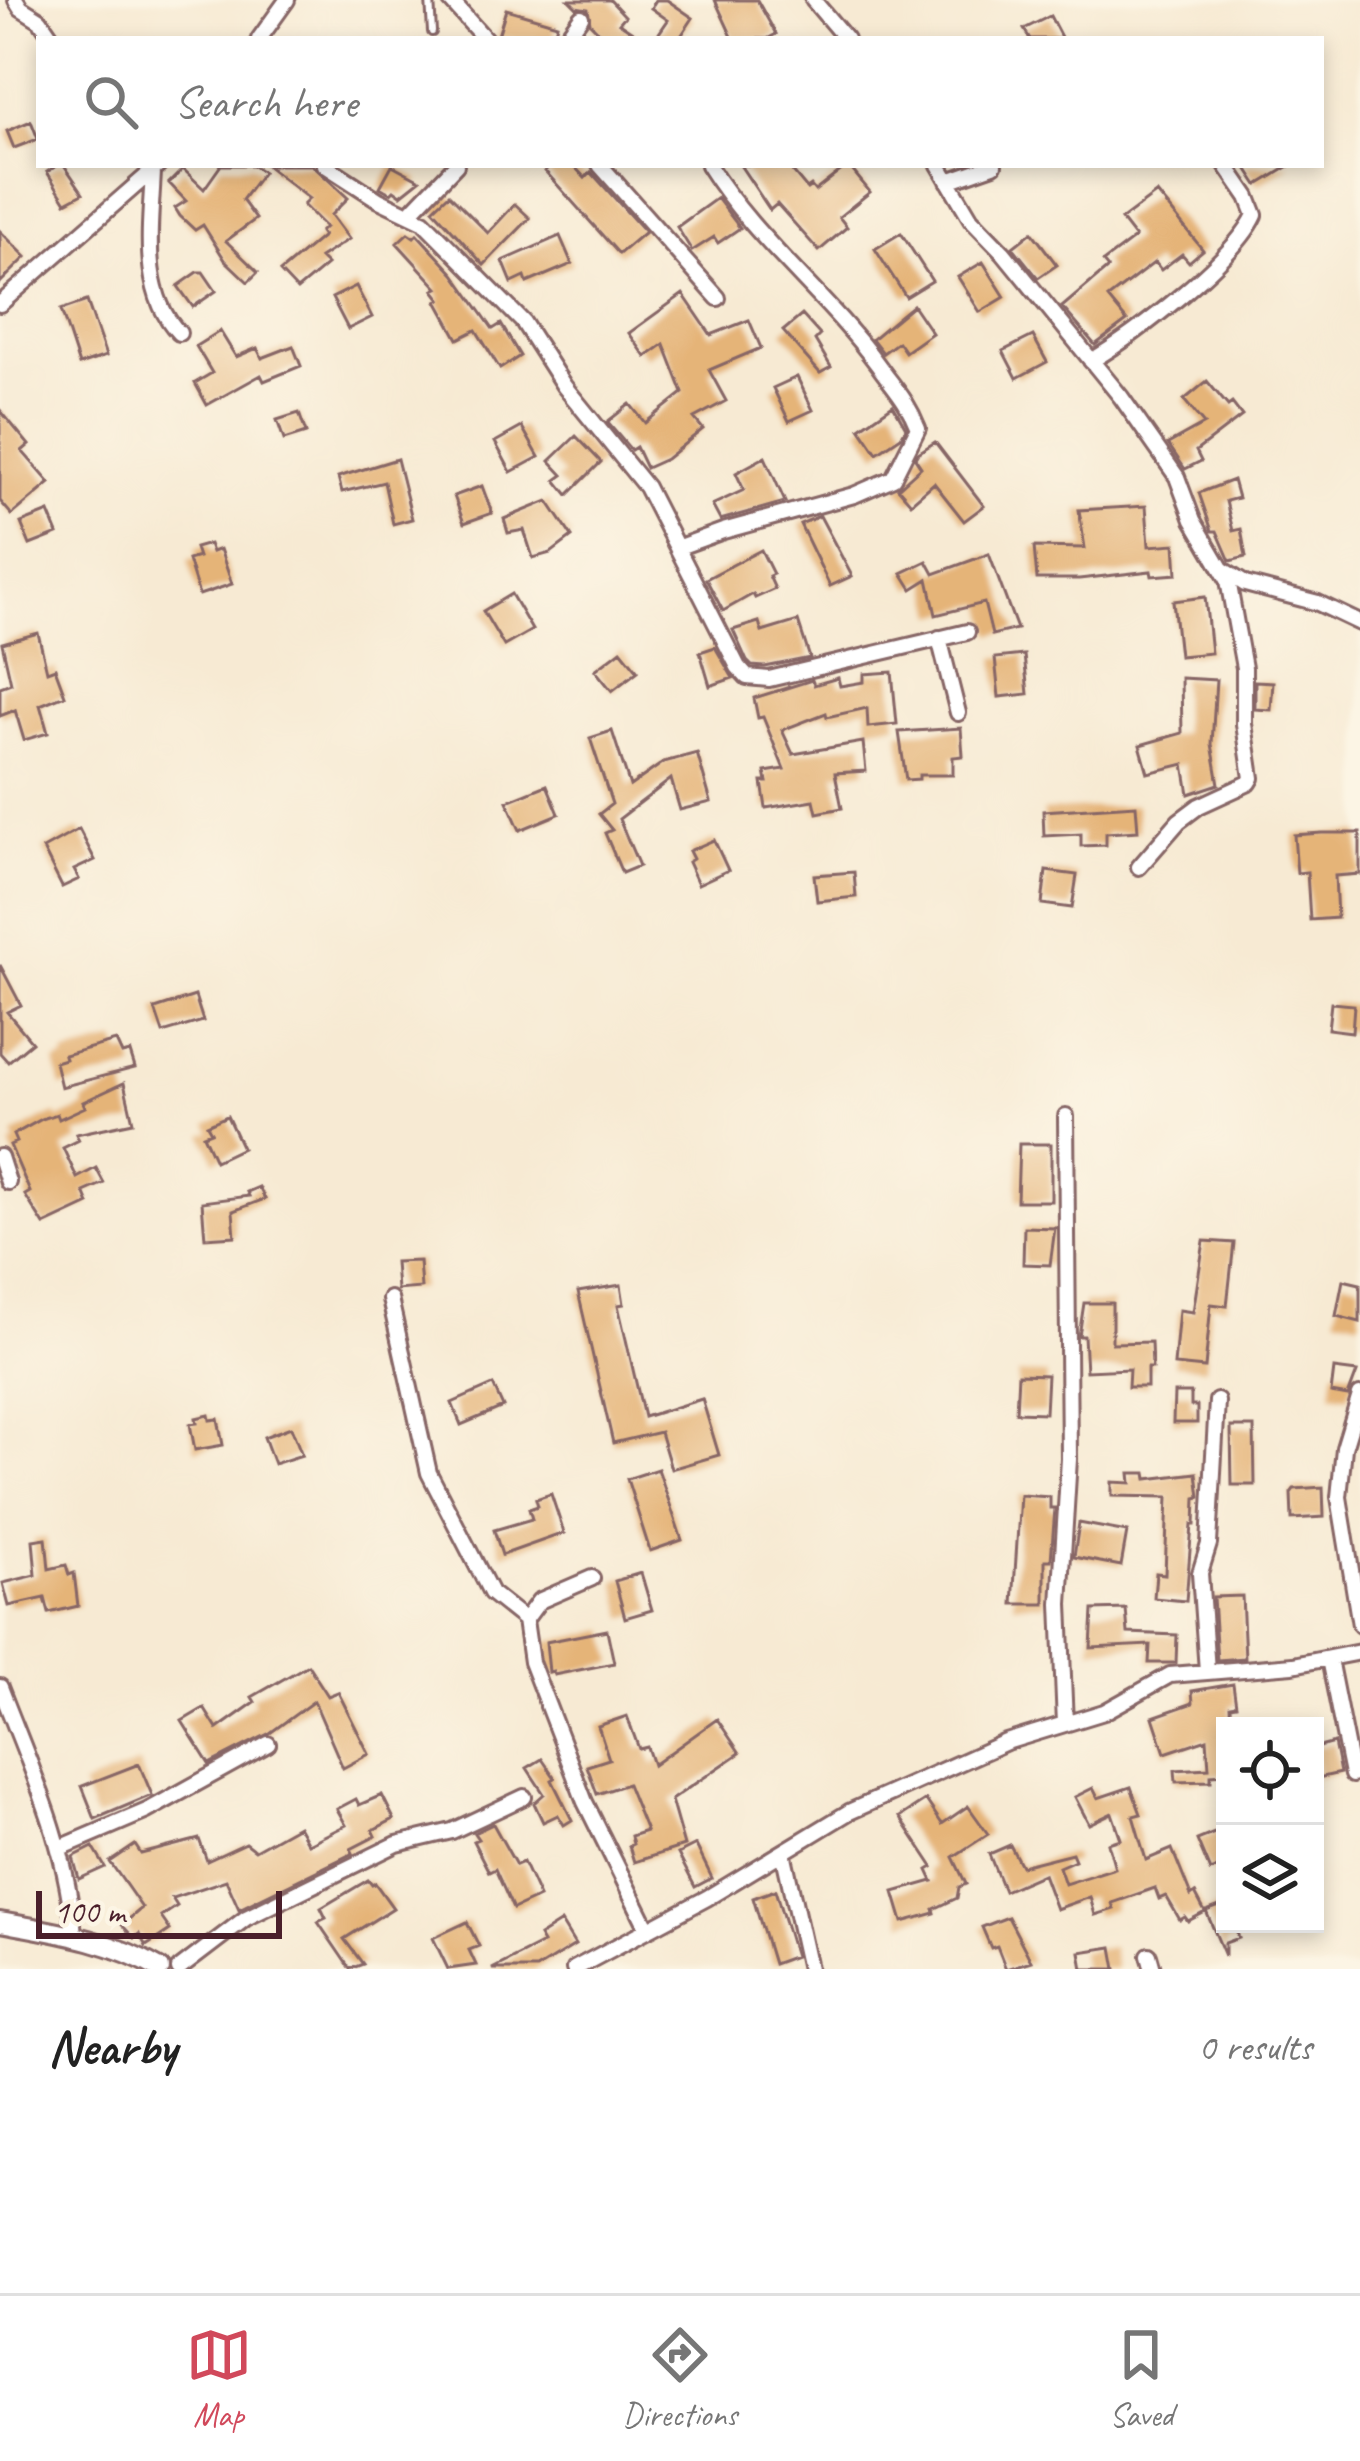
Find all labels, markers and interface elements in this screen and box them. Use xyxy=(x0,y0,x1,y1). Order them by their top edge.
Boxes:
search box xyxy=(36,36,1324,168)
icon: search xyxy=(78,69,144,135)
text: Search here xyxy=(174,74,357,131)
map controls xyxy=(1216,1717,1324,1933)
button: locate xyxy=(1216,1717,1324,1825)
button: layers xyxy=(1216,1825,1324,1933)
scale bar xyxy=(36,1885,282,1938)
text: 100 m xyxy=(54,1891,125,1933)
text: Nearby xyxy=(48,2015,176,2079)
text: 0 results xyxy=(1198,2023,1312,2072)
tab: Map xyxy=(186,2322,252,2436)
tab: Directions xyxy=(623,2322,737,2436)
tab: Saved xyxy=(1108,2322,1174,2436)

